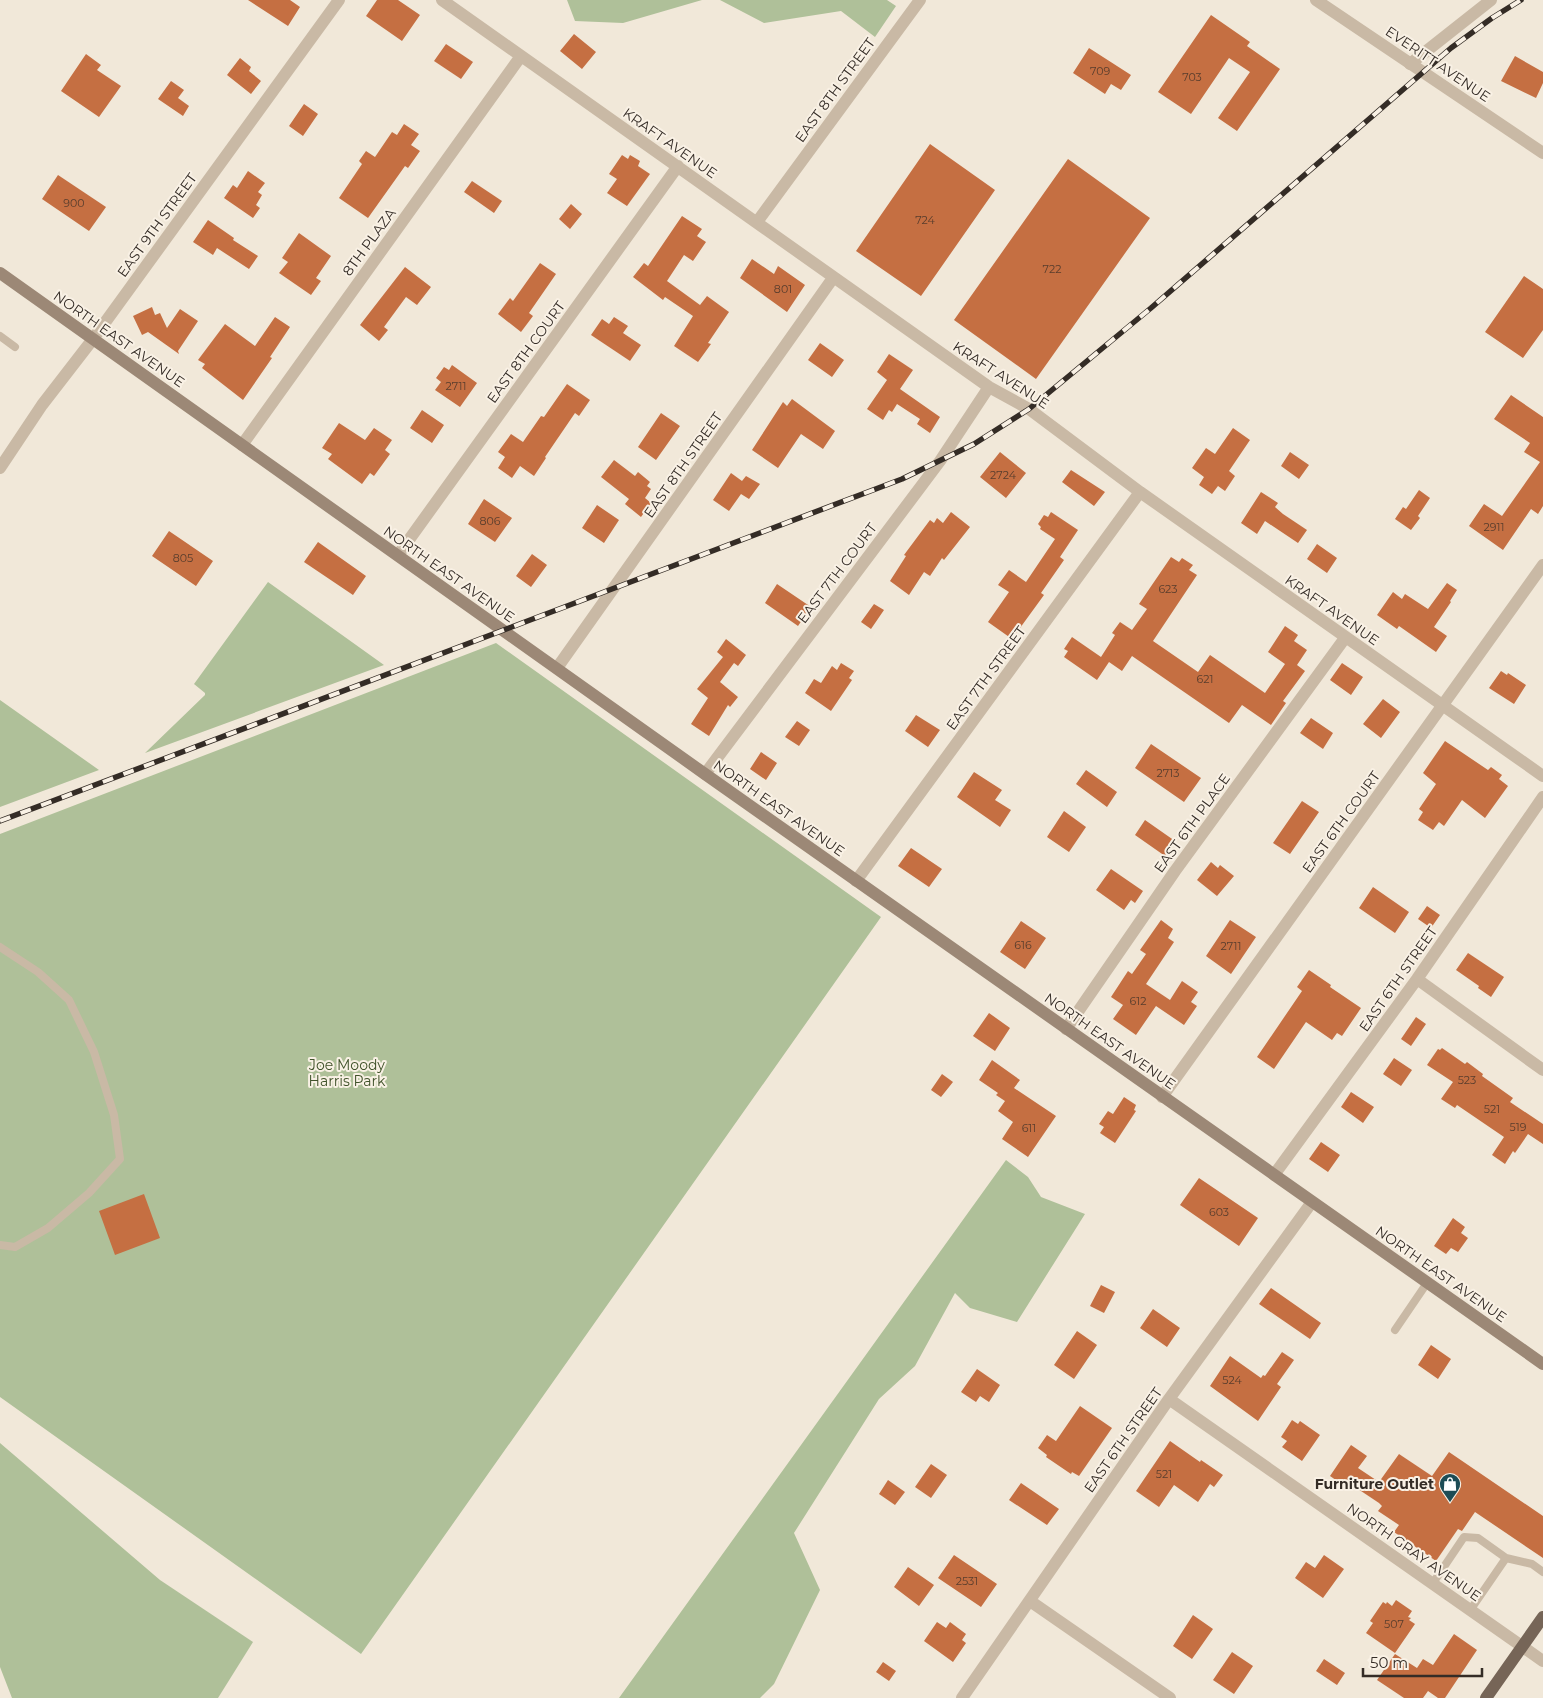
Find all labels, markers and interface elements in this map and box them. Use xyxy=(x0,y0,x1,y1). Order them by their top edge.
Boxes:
street label: EVERITT AVENUE xyxy=(1382,22,1494,106)
street label: EAST 8TH STREET xyxy=(791,34,879,146)
house number: 709 xyxy=(1090,64,1110,78)
house number: 703 xyxy=(1182,70,1202,84)
street label: KRAFT AVENUE xyxy=(619,104,721,182)
street label: EAST 9TH STREET xyxy=(113,169,201,281)
house number: 900 xyxy=(63,196,85,210)
street label: 8TH PLAZA xyxy=(338,204,400,279)
house number: 724 xyxy=(915,213,936,227)
house number: 722 xyxy=(1043,262,1061,276)
house number: 801 xyxy=(774,282,792,296)
street label: NORTH EAST AVENUE xyxy=(50,287,188,391)
street label: EAST 8TH COURT xyxy=(483,297,569,407)
street label: KRAFT AVENUE xyxy=(950,337,1052,413)
house number: 2711 xyxy=(446,379,466,393)
street label: EAST 8TH STREET xyxy=(640,409,726,521)
house number: 2724 xyxy=(990,468,1017,482)
house number: 806 xyxy=(480,514,501,528)
street label: EAST 7TH COURT xyxy=(793,519,881,627)
house number: 2911 xyxy=(1484,520,1504,534)
street label: NORTH EAST AVENUE xyxy=(380,522,518,626)
house number: 805 xyxy=(173,551,193,565)
street label: KRAFT AVENUE xyxy=(1281,571,1383,649)
house number: 623 xyxy=(1158,582,1178,596)
street label: EAST 7TH STREET xyxy=(942,622,1030,734)
house number: 621 xyxy=(1197,672,1213,686)
street label: NORTH EAST AVENUE xyxy=(710,756,848,860)
house number: 2713 xyxy=(1157,766,1180,780)
street label: EAST 6TH COURT xyxy=(1298,768,1384,876)
street label: EAST 6TH PLACE xyxy=(1150,770,1234,876)
street label: EAST 6TH STREET xyxy=(1355,923,1441,1035)
house number: 616 xyxy=(1014,938,1032,952)
house number: 2711 xyxy=(1221,939,1241,953)
street label: NORTH EAST AVENUE xyxy=(1041,989,1179,1093)
house number: 612 xyxy=(1130,994,1146,1008)
park label: Joe Moody Harris Park xyxy=(308,1056,386,1090)
house number: 523 xyxy=(1458,1073,1476,1087)
house number: 521 xyxy=(1484,1102,1500,1116)
house number: 519 xyxy=(1510,1120,1527,1134)
house number: 611 xyxy=(1022,1121,1036,1135)
house number: 603 xyxy=(1209,1205,1229,1219)
street label: NORTH EAST AVENUE xyxy=(1372,1222,1510,1326)
house number: 524 xyxy=(1222,1373,1242,1387)
street label: EAST 6TH STREET xyxy=(1080,1384,1166,1496)
house number: 521 xyxy=(1156,1467,1172,1481)
shop icon: Furniture Outlet xyxy=(1438,1472,1462,1503)
place label: Furniture Outlet xyxy=(1315,1475,1434,1493)
street label: NORTH GRAY AVENUE xyxy=(1344,1499,1484,1605)
house number: 2531 xyxy=(956,1574,978,1588)
house number: 507 xyxy=(1384,1617,1404,1631)
scale bar xyxy=(1363,1646,1482,1678)
text: 50 m xyxy=(1370,1653,1408,1672)

